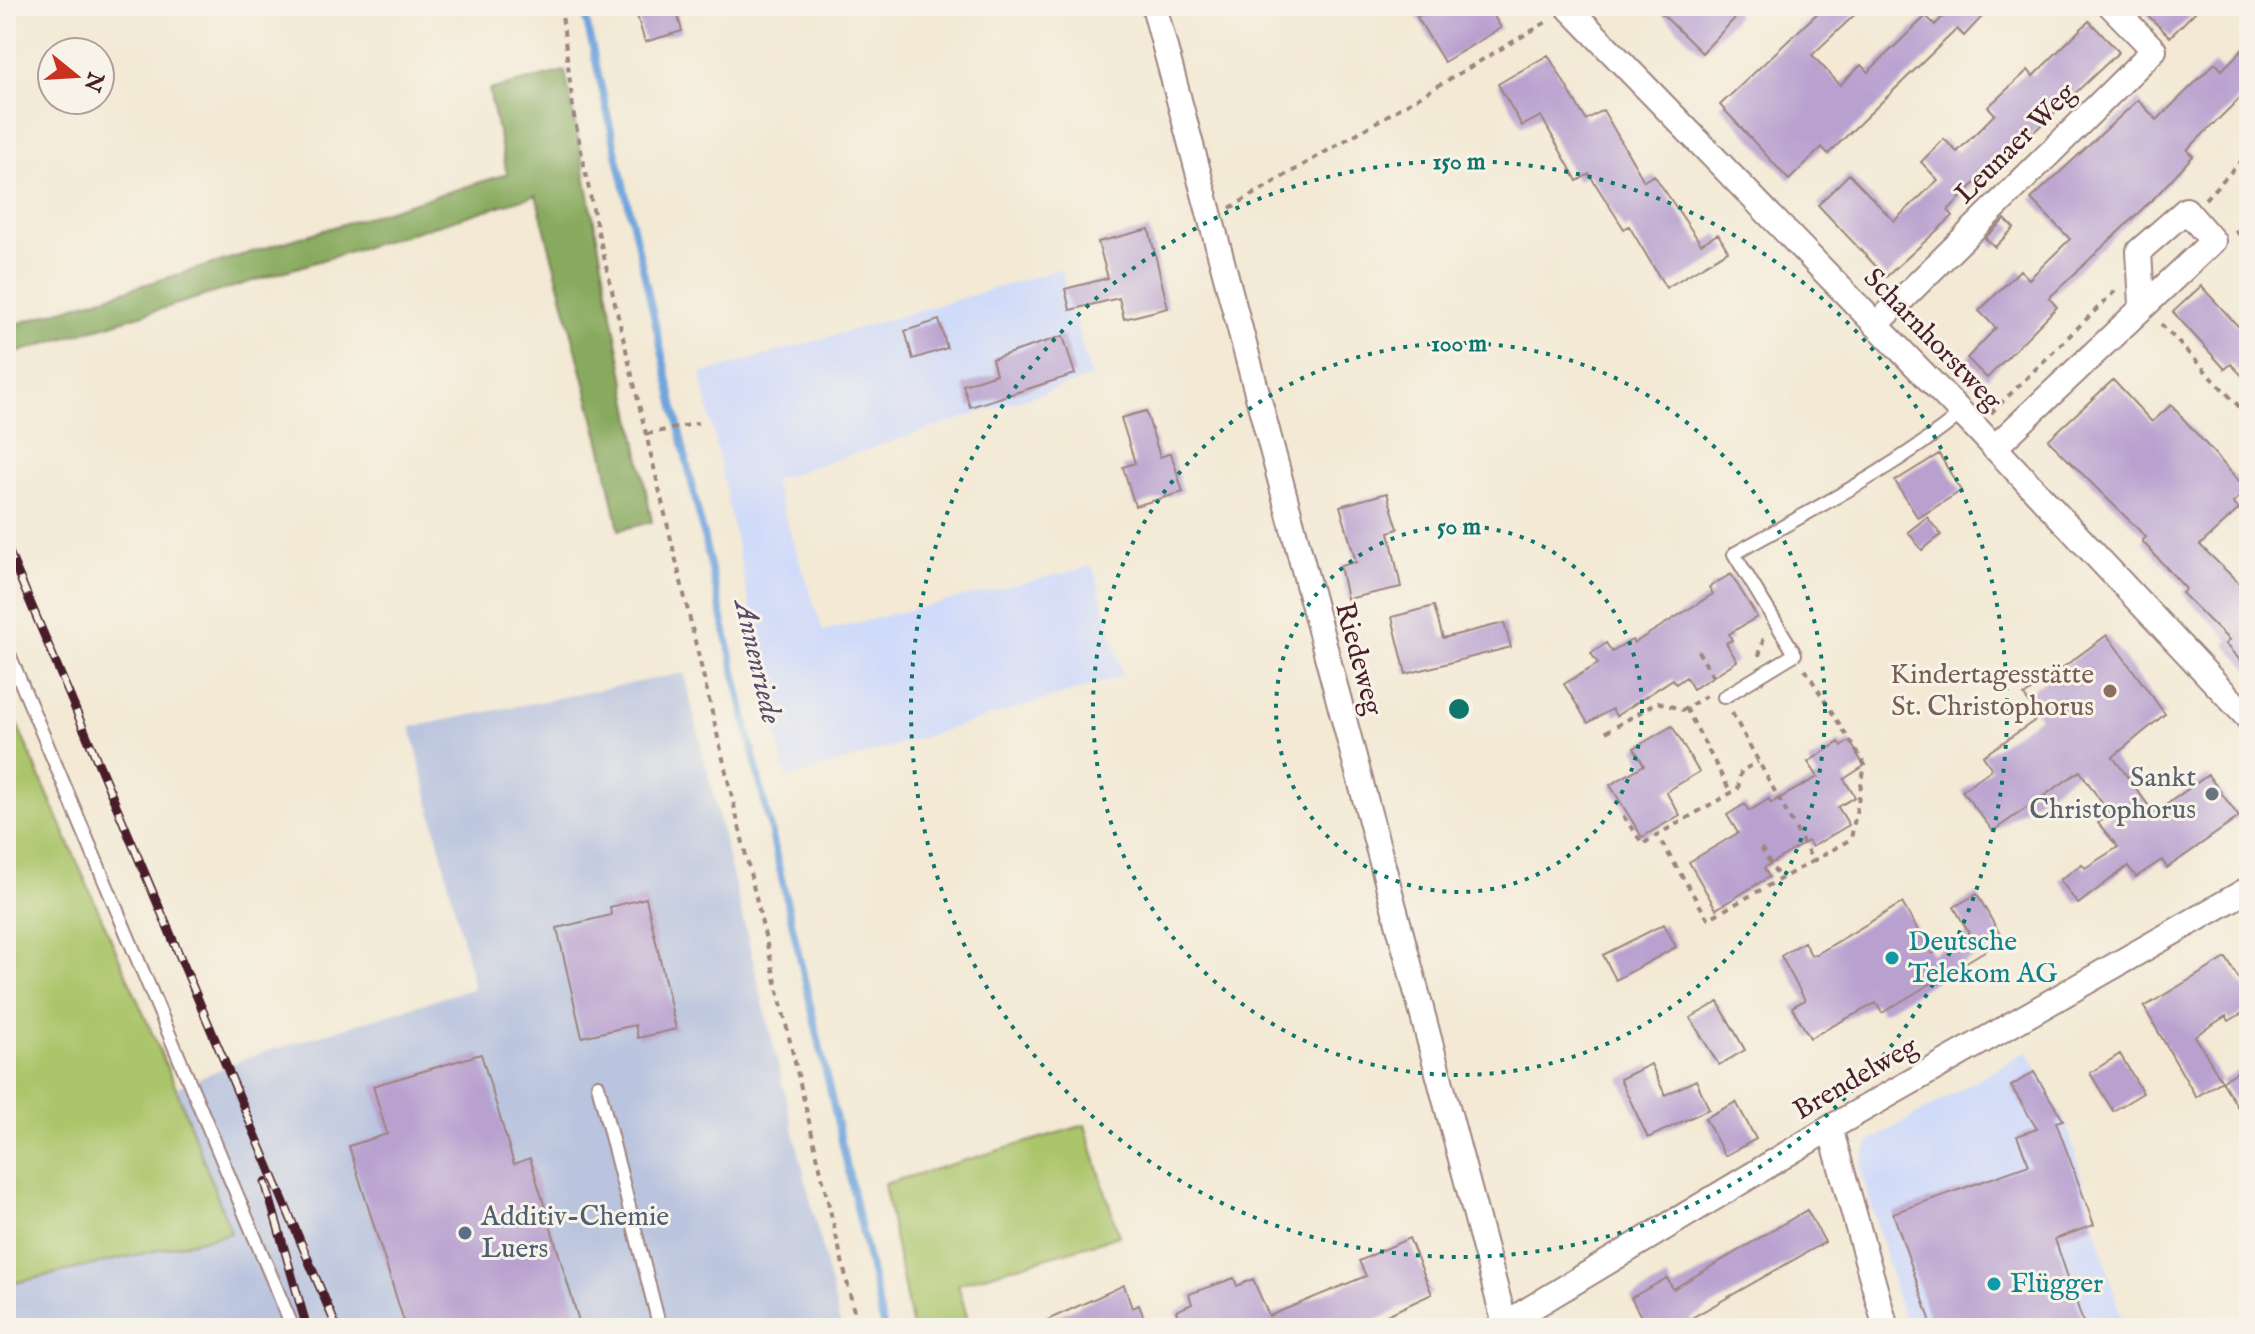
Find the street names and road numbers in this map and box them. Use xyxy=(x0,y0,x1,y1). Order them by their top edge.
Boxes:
street label: Leunaer Weg xyxy=(1948,76,2084,212)
street label: Scharnhorstweg xyxy=(1855,262,2009,419)
street label: Riedeweg xyxy=(1326,599,1390,720)
street label: Brendelweg xyxy=(1788,1029,1925,1129)

